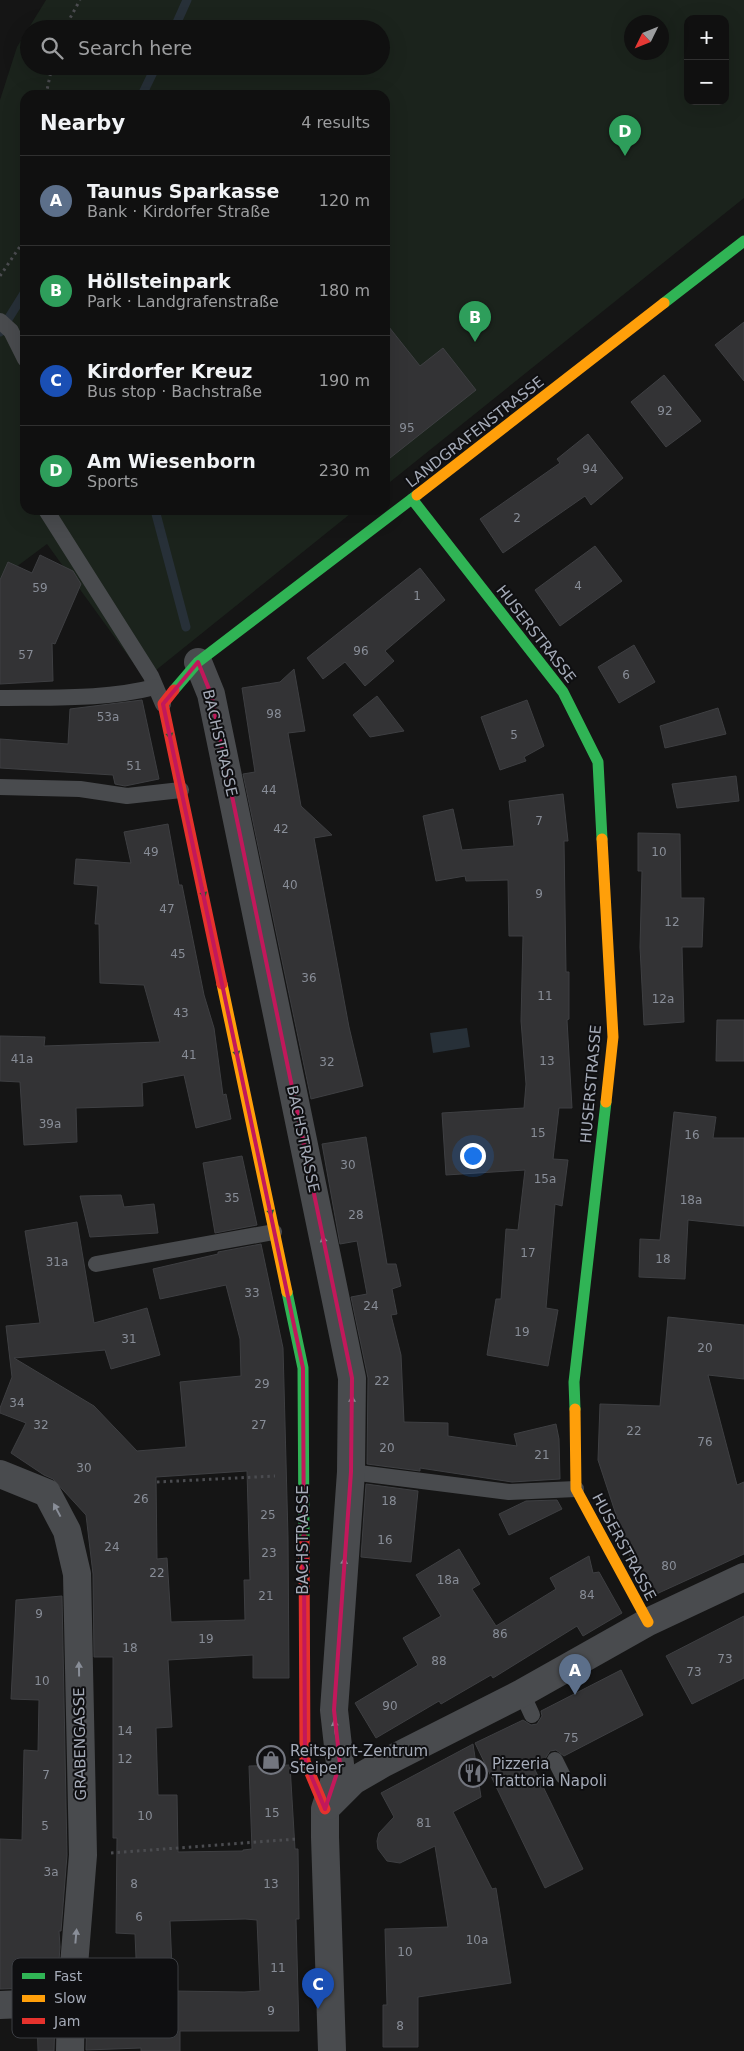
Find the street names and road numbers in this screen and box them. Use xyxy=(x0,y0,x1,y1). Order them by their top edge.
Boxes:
street label: LANDGRAFENSTRASSE xyxy=(402,373,548,491)
street label: HUSERSTRASSE xyxy=(492,582,580,686)
street label: BACHSTRASSE xyxy=(199,688,241,798)
street label: HUSERSTRASSE xyxy=(577,1024,605,1144)
street label: BACHSTRASSE xyxy=(283,1084,323,1194)
street label: BACHSTRASSE xyxy=(294,1485,312,1595)
street label: HUSERSTRASSE xyxy=(588,1490,660,1604)
street label: GRABENGASSE xyxy=(70,1687,90,1801)

